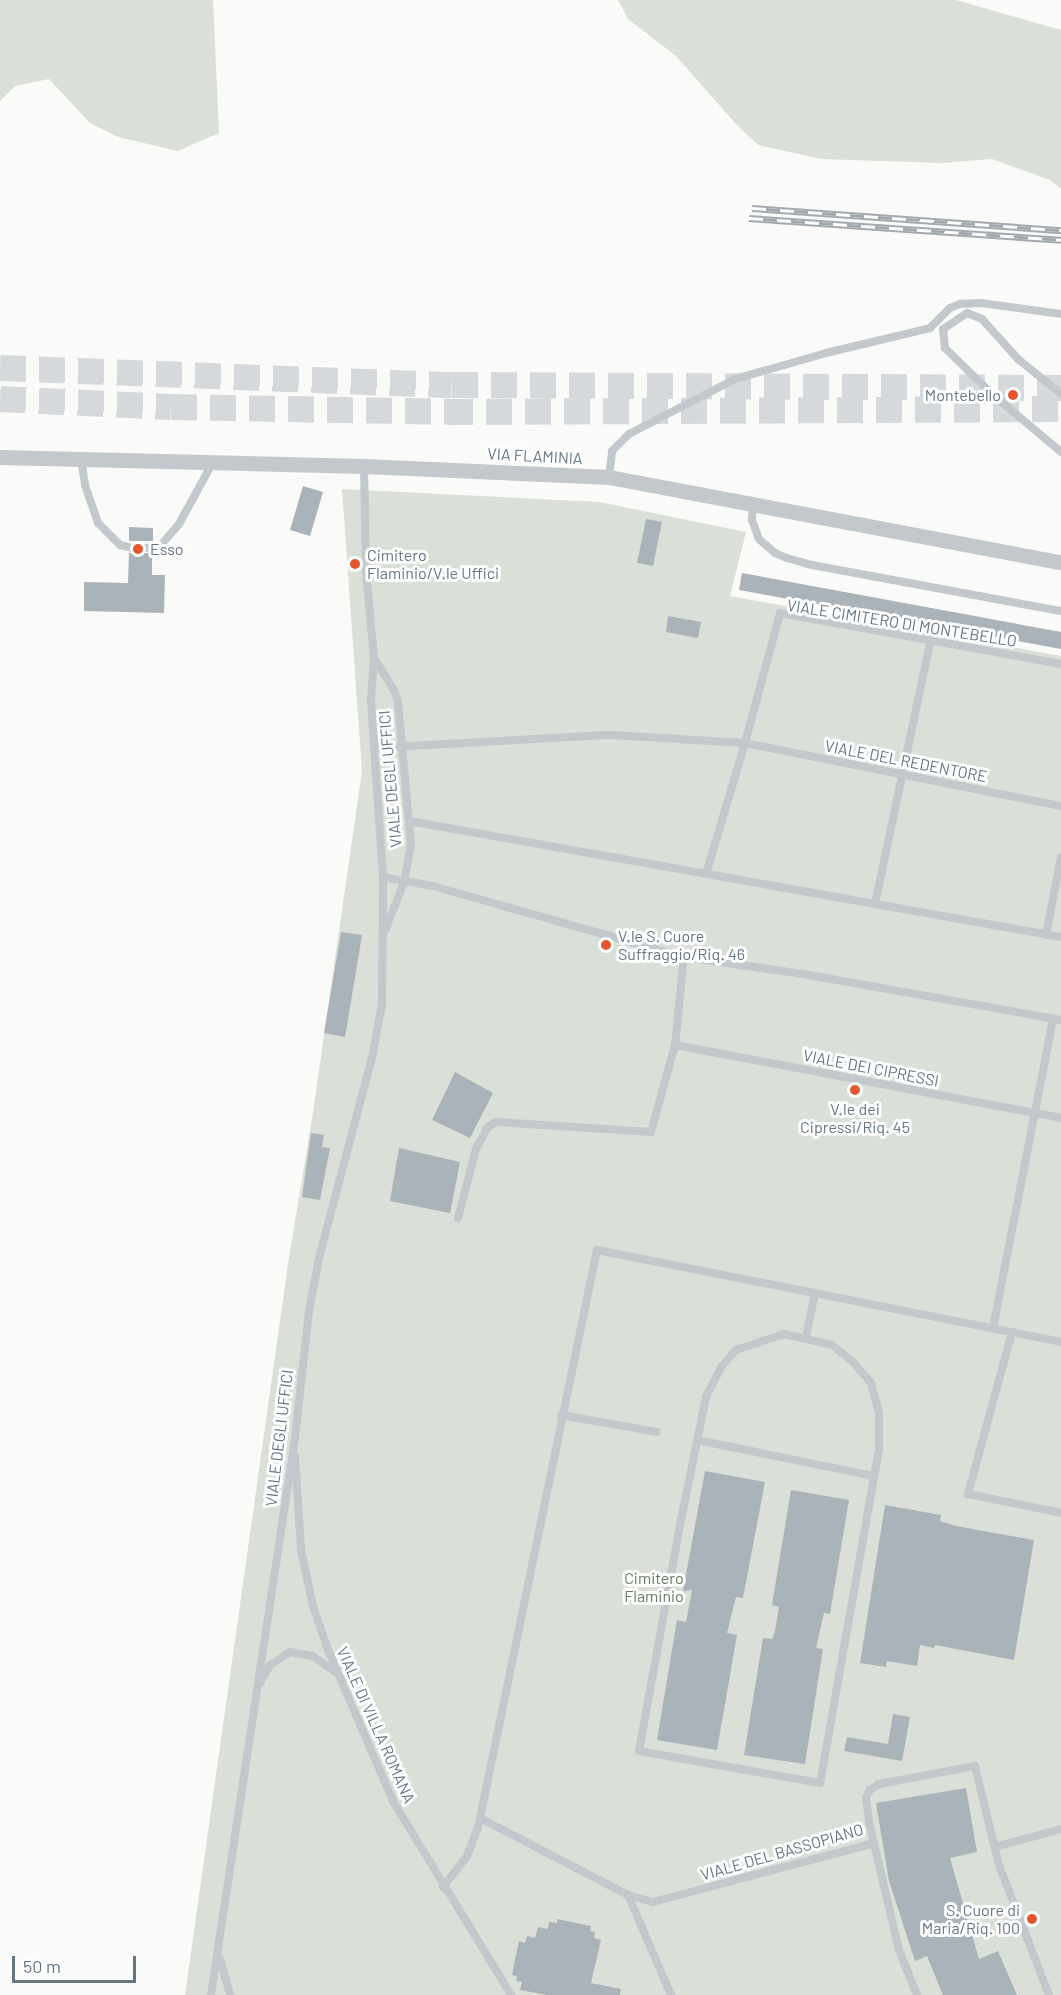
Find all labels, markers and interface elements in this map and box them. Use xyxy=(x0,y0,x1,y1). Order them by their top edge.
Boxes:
place label: Montebello xyxy=(925,385,1001,405)
marker: Montebello xyxy=(1006,388,1020,402)
street label: VIA FLAMINIA xyxy=(487,444,583,468)
place label: Esso xyxy=(150,539,184,559)
marker: Esso xyxy=(131,542,145,556)
place label: Cimitero Flaminio/V.le Uffici xyxy=(367,545,499,583)
marker: Cimitero Flaminio/V.le Uffici xyxy=(348,557,362,571)
street label: VIALE CIMITERO DI MONTEBELLO xyxy=(786,595,1018,651)
street label: VIALE DEGLI UFFICI xyxy=(374,710,406,848)
street label: VIALE DEL REDENTORE xyxy=(823,736,989,786)
place label: V.le S. Cuore Suffraggio/Riq. 46 xyxy=(618,926,745,964)
marker: V.le S. Cuore Suffraggio/Riq. 46 xyxy=(599,938,613,952)
street label: VIALE DEI CIPRESSI xyxy=(802,1045,940,1091)
marker: V.le dei Cipressi/Riq. 45 xyxy=(848,1083,862,1097)
place label: V.le dei Cipressi/Riq. 45 xyxy=(800,1099,910,1137)
street label: VIALE DEGLI UFFICI xyxy=(261,1369,297,1507)
park label: Cimitero Flaminio xyxy=(624,1568,684,1606)
street label: VIALE DI VILLA ROMANA xyxy=(333,1644,419,1806)
street label: VIALE DEL BASSOPIANO xyxy=(698,1820,866,1884)
place label: S. Cuore di Maria/Riq. 100 xyxy=(922,1900,1020,1938)
marker: S. Cuore di Maria/Riq. 100 xyxy=(1025,1912,1039,1926)
scale bar xyxy=(15,1944,140,1982)
text: 50 m xyxy=(23,1955,61,1977)

